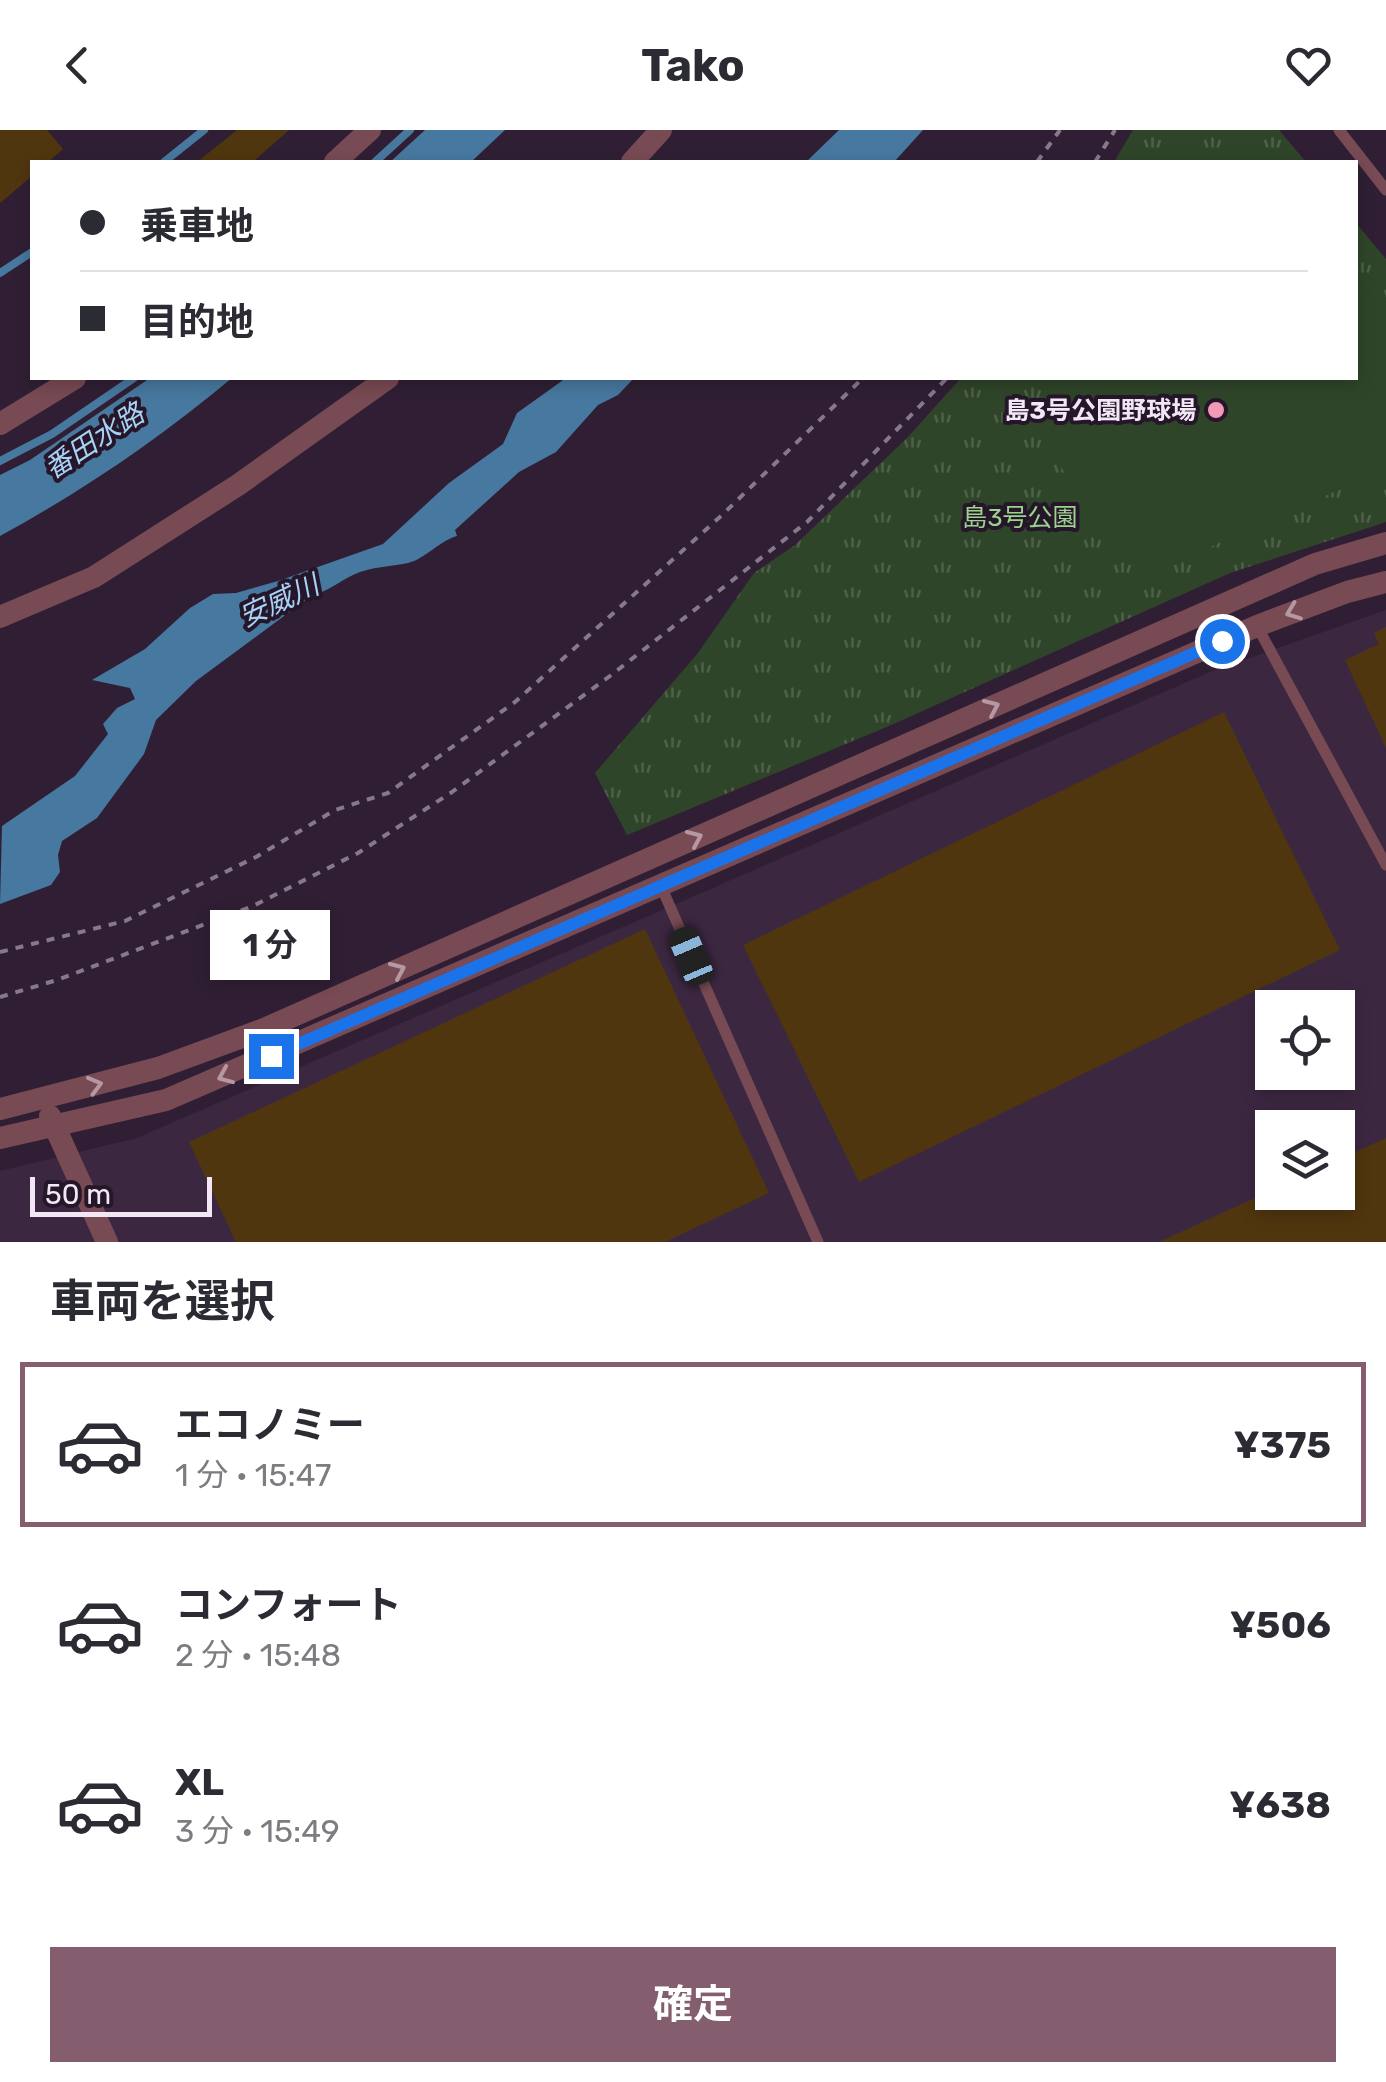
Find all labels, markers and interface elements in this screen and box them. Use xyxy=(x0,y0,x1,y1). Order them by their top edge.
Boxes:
icon: back xyxy=(50,38,105,93)
icon: heart xyxy=(1281,38,1336,93)
text: Tako xyxy=(641,39,745,92)
text: 乗車地 xyxy=(140,203,254,249)
text: 目的地 xyxy=(140,299,254,345)
water label: 番田水路 xyxy=(38,396,152,485)
place label: 島3号公園野球場 xyxy=(1005,396,1196,425)
marker: 島3号公園野球場 xyxy=(1205,399,1227,421)
park label: 島3号公園 xyxy=(962,503,1078,532)
water label: 安威川 xyxy=(234,567,327,634)
one-way arrow xyxy=(1286,601,1303,621)
route start xyxy=(1200,619,1245,664)
one-way arrow xyxy=(982,699,1000,719)
one-way arrow xyxy=(685,830,703,850)
callout: 1 分 xyxy=(211,911,331,981)
car xyxy=(665,923,717,989)
text: 1 分 xyxy=(243,926,297,964)
one-way arrow xyxy=(388,962,406,982)
map controls xyxy=(1255,990,1355,1210)
button: locate xyxy=(1255,990,1355,1090)
route end xyxy=(249,1034,294,1079)
one-way arrow xyxy=(217,1064,234,1084)
one-way arrow xyxy=(86,1076,103,1097)
button: layers xyxy=(1255,1110,1355,1210)
scale bar xyxy=(30,1172,212,1216)
text: 50 m xyxy=(45,1178,111,1211)
text: 車両を選択 xyxy=(50,1275,275,1328)
icon: car xyxy=(55,1400,145,1490)
text: エコノミー xyxy=(175,1402,365,1448)
text: ¥375 xyxy=(1233,1422,1331,1468)
text: 1 分 · 15:47 xyxy=(175,1456,331,1494)
icon: car xyxy=(55,1580,145,1670)
text: コンフォート xyxy=(175,1582,402,1628)
text: ¥506 xyxy=(1230,1602,1331,1648)
text: 2 分 · 15:48 xyxy=(175,1636,341,1674)
text: XL xyxy=(175,1759,224,1805)
icon: car xyxy=(55,1760,145,1850)
text: ¥638 xyxy=(1229,1782,1331,1828)
text: 3 分 · 15:49 xyxy=(175,1812,340,1850)
button: 確定 xyxy=(50,1947,1336,2062)

